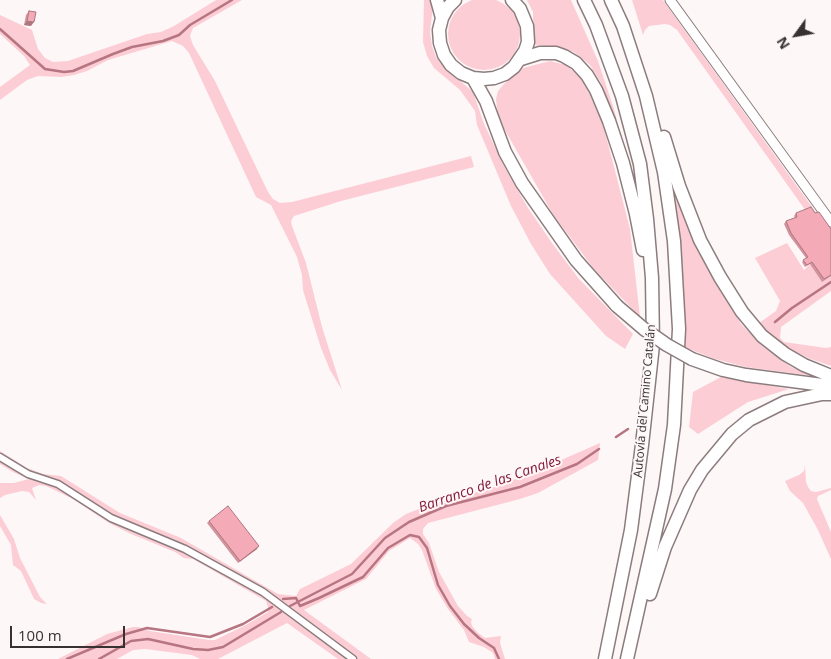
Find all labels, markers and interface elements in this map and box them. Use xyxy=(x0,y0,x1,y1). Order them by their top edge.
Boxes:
north arrow xyxy=(771,10,821,60)
text: N xyxy=(772,33,794,53)
street label: Autovía del Camino Catalán xyxy=(631,324,659,478)
water label: Barranco de las Canales xyxy=(416,452,564,516)
scale bar xyxy=(12,616,128,648)
text: 100 m xyxy=(18,625,62,645)

